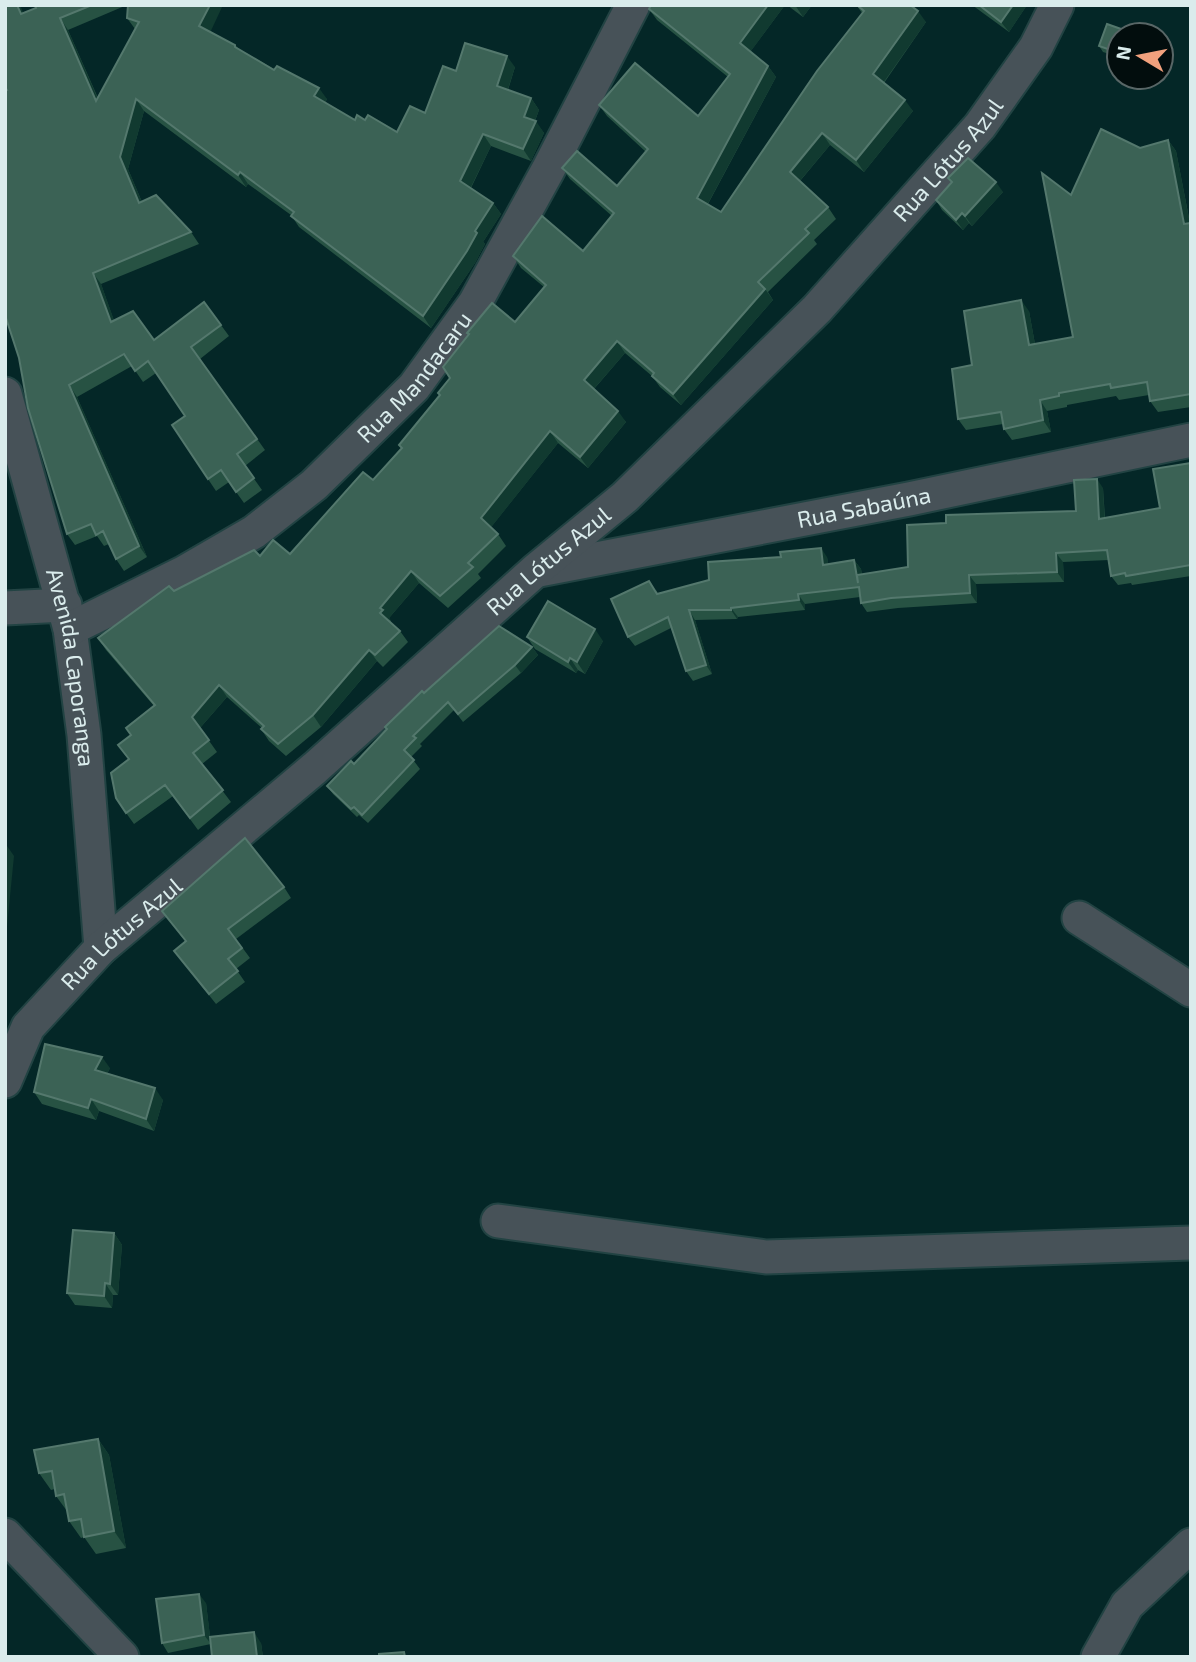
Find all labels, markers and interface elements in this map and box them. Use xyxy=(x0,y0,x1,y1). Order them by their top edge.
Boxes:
north arrow xyxy=(1105,21,1175,91)
text: N xyxy=(1110,44,1135,62)
street label: Rua Lótus Azul xyxy=(887,92,1008,227)
street label: Rua Mandacaru xyxy=(351,306,477,448)
street label: Rua Sabaúna xyxy=(795,480,933,533)
street label: Rua Lótus Azul xyxy=(480,500,616,621)
street label: Avenida Caporanga xyxy=(41,565,101,768)
street label: Rua Lótus Azul xyxy=(54,871,187,995)

